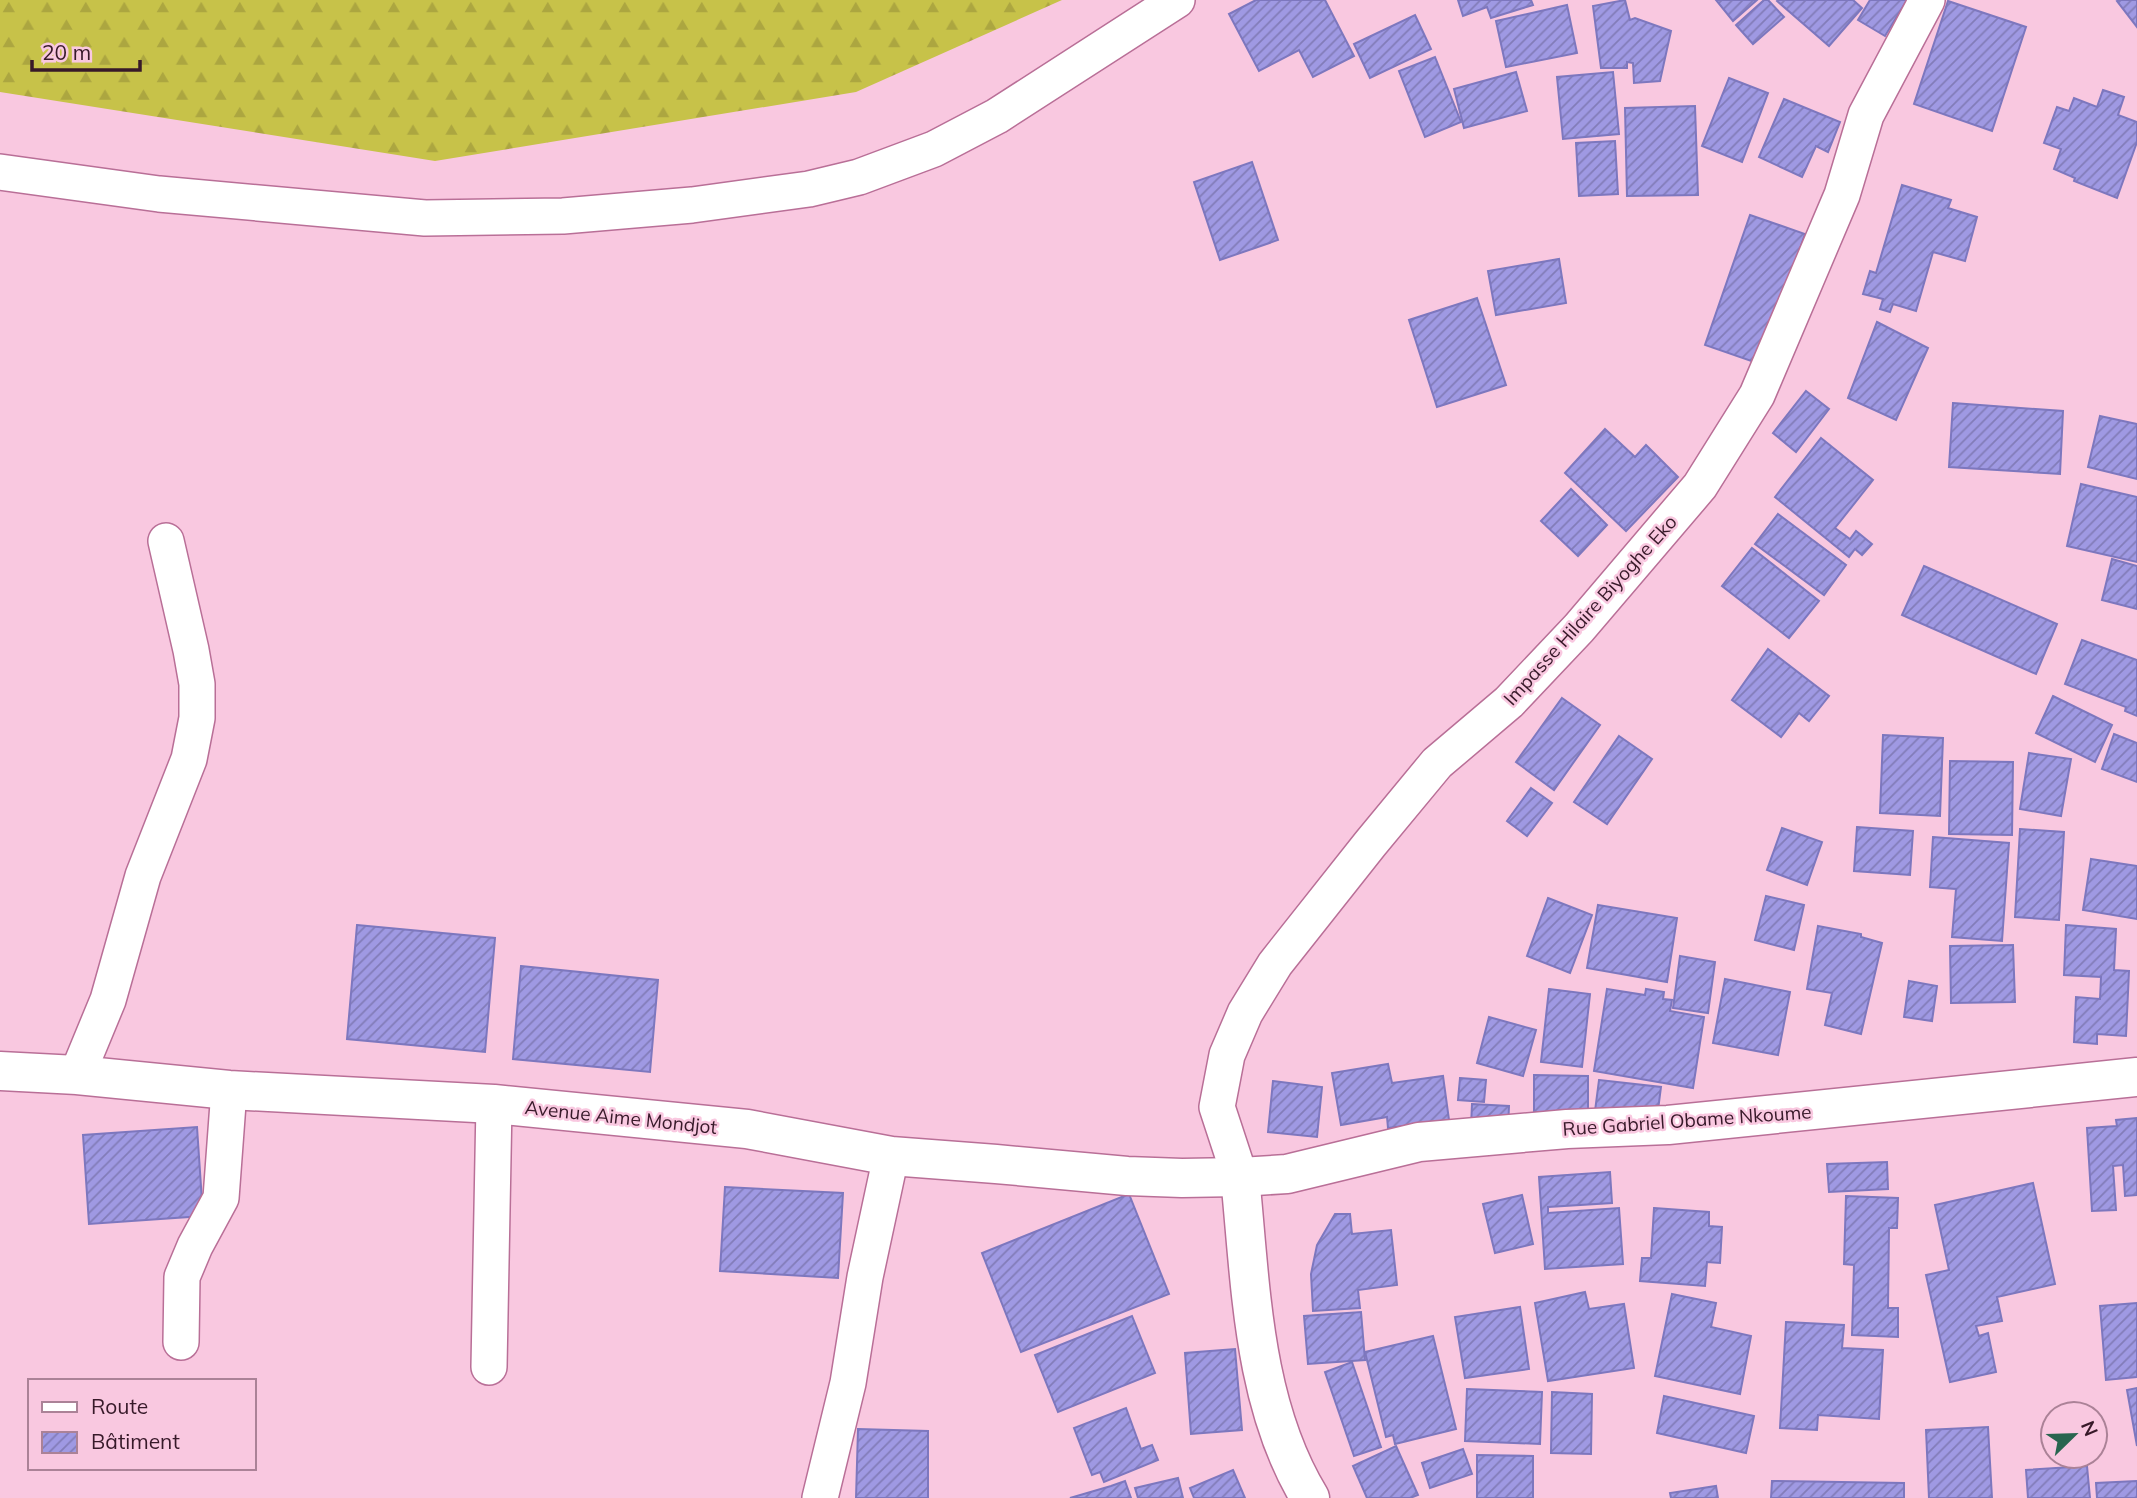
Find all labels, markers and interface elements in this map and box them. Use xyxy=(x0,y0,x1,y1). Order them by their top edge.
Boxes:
scale bar xyxy=(32,28,140,72)
text: 20 m xyxy=(42,39,91,65)
street label: Impasse Hilaire Biyoghe Eko xyxy=(1498,510,1682,710)
street label: Avenue Aime Mondjot xyxy=(524,1095,719,1139)
street label: Rue Gabriel Obame Nkoume xyxy=(1562,1099,1812,1141)
legend xyxy=(28,1379,256,1470)
text: Route xyxy=(91,1393,148,1419)
north arrow xyxy=(2039,1400,2109,1470)
text: N xyxy=(2076,1417,2103,1440)
text: Bâtiment xyxy=(91,1428,180,1454)

